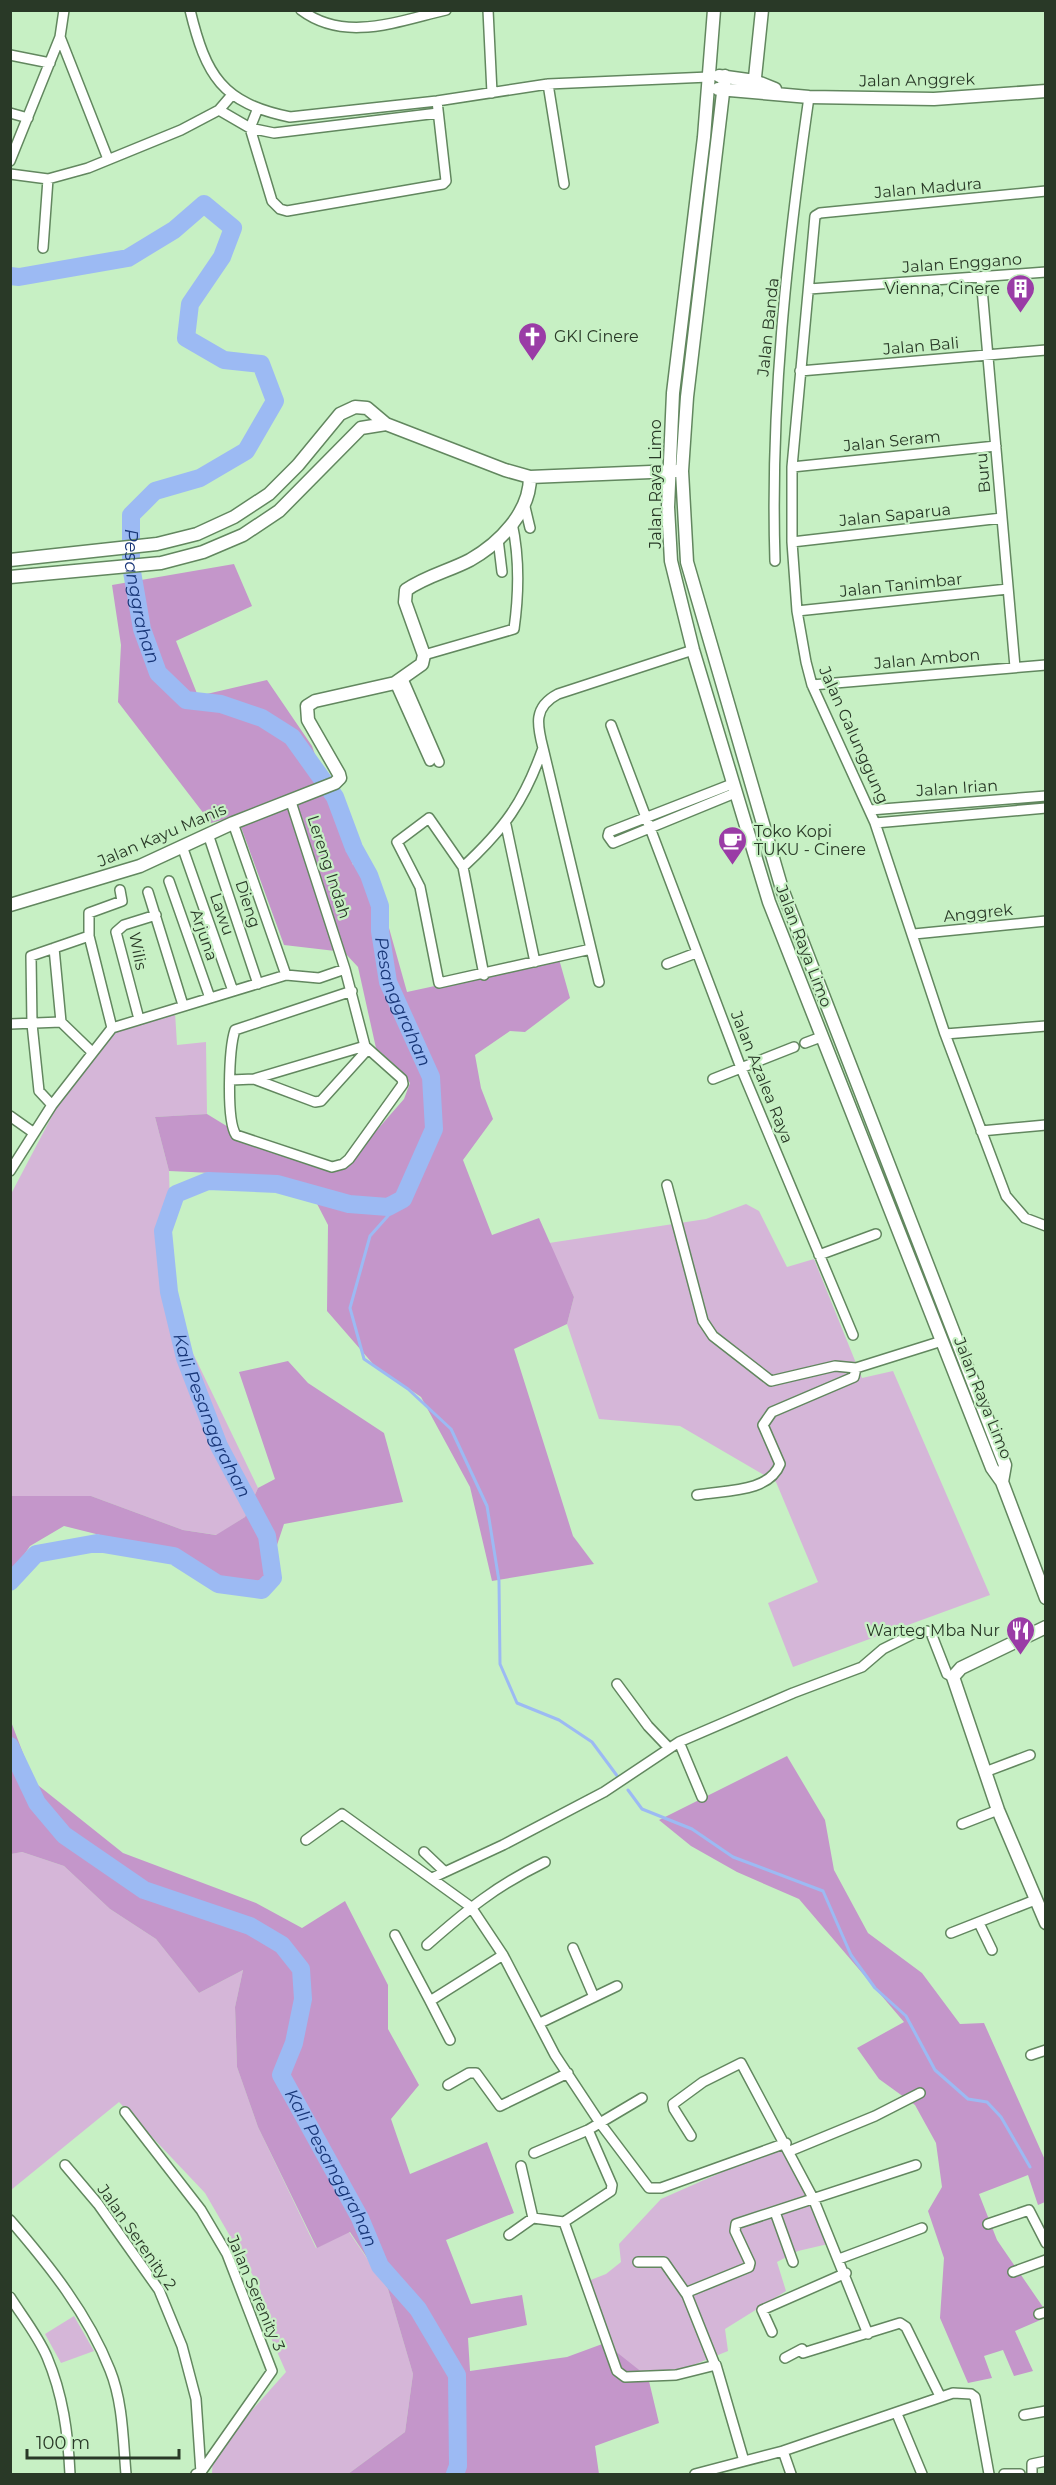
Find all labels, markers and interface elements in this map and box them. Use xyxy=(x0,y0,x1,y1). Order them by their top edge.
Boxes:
street label: Jalan Anggrek xyxy=(858,69,976,91)
street label: Jalan Madura xyxy=(873,174,982,202)
street label: Jalan Enggano xyxy=(901,249,1022,277)
building icon: Vienna, Cinere xyxy=(1005,272,1037,314)
street label: Jalan Banda xyxy=(753,277,783,378)
place label: Vienna, Cinere xyxy=(884,279,1000,298)
church icon: GKI Cinere xyxy=(517,320,549,362)
place label: GKI Cinere xyxy=(554,327,639,346)
street label: Jalan Bali xyxy=(881,333,960,359)
street label: Jalan Raya Limo xyxy=(646,419,665,550)
street label: Jalan Seram xyxy=(841,426,942,456)
street label: Buru xyxy=(972,452,994,494)
street label: Jalan Saparua xyxy=(837,500,952,530)
water label: Pesanggrahan xyxy=(119,529,165,667)
street label: Jalan Tanimbar xyxy=(838,569,963,601)
street label: Jalan Ambon xyxy=(872,645,981,673)
street label: Jalan Galunggung xyxy=(815,662,893,807)
street label: Jalan Irian xyxy=(914,776,999,800)
street label: Jalan Kayu Manis xyxy=(94,799,229,871)
street label: Lereng Indah xyxy=(303,813,355,921)
place label: Toko Kopi TUKU - Cinere xyxy=(754,822,866,859)
cafe icon: Toko Kopi TUKU - Cinere xyxy=(717,824,749,866)
street label: Dieng xyxy=(231,878,265,930)
street label: Jalan Raya Limo xyxy=(772,881,836,1010)
street label: Lawu xyxy=(206,890,238,938)
street label: Anggrek xyxy=(942,900,1014,926)
street label: Arjuna xyxy=(186,907,222,963)
street label: Wilis xyxy=(125,930,151,972)
water label: Pesanggrahan xyxy=(370,935,436,1070)
street label: Jalan Azalea Raya xyxy=(726,1007,797,1146)
water label: Kali Pesanggrahan xyxy=(168,1331,256,1501)
street label: Jalan Raya Limo xyxy=(950,1333,1016,1462)
restaurant icon: Warteg Mba Nur xyxy=(1005,1614,1037,1656)
place label: Warteg Mba Nur xyxy=(866,1621,1000,1640)
water label: Kali Pesanggrahan xyxy=(280,2085,382,2250)
street label: Jalan Serenity 2 xyxy=(93,2180,180,2293)
street label: Jalan Serenity 3 xyxy=(223,2231,289,2354)
scale bar xyxy=(27,2422,178,2460)
text: 100 m xyxy=(36,2432,90,2454)

